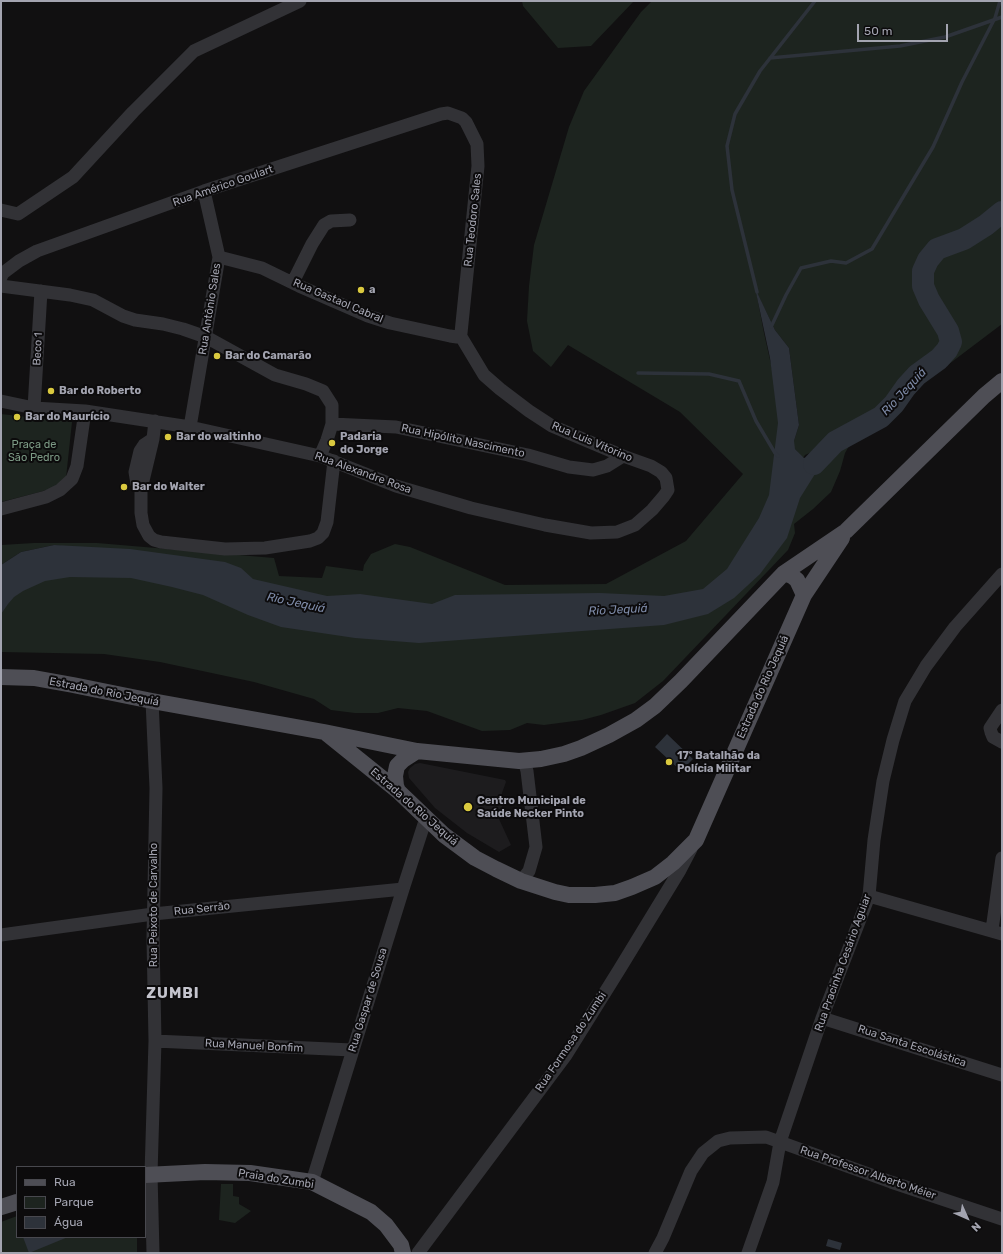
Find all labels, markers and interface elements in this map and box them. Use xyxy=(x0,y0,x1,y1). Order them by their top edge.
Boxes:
scale bar xyxy=(859,16,950,42)
text: 50 m xyxy=(864,24,892,38)
street label: Rua Américo Goulart xyxy=(171,163,275,209)
street label: Rua Teodoro Sales xyxy=(462,173,484,267)
street label: Rua Antônio Sales xyxy=(196,262,224,356)
street label: Rua Gastaol Cabral xyxy=(291,276,385,326)
place label: a xyxy=(369,283,375,297)
marker: a xyxy=(356,285,366,295)
street label: Beco 1 xyxy=(31,332,45,366)
place label: Bar do Camarão xyxy=(225,349,311,363)
marker: Bar do Camarão xyxy=(212,351,222,361)
water label: Rio Jequiá xyxy=(879,365,929,419)
place label: Bar do Roberto xyxy=(59,384,141,398)
marker: Bar do Roberto xyxy=(46,386,56,396)
place label: Bar do Maurício xyxy=(25,410,110,424)
marker: Bar do Maurício xyxy=(12,412,22,422)
street label: Rua Luis Vitorino xyxy=(550,419,634,465)
street label: Rua Hipólito Nascimento xyxy=(400,421,526,461)
place label: Bar do waltinho xyxy=(176,430,261,444)
place label: Padaria do Jorge xyxy=(340,430,389,456)
marker: Bar do waltinho xyxy=(163,432,173,442)
park label: Praça de São Pedro xyxy=(8,438,60,464)
marker: Padaria do Jorge xyxy=(327,438,337,448)
street label: Rua Alexandre Rosa xyxy=(313,449,413,497)
place label: Bar do Walter xyxy=(132,480,205,494)
marker: Bar do Walter xyxy=(119,482,129,492)
water label: Rio Jequiá xyxy=(266,590,326,616)
water label: Rio Jequiá xyxy=(588,601,648,619)
street label: Estrada do Rio Jequiá xyxy=(734,633,792,741)
street label: Estrada do Rio Jequiá xyxy=(48,675,160,709)
place label: 17º Batalhão da Polícia Militar xyxy=(677,749,760,775)
marker: 17º Batalhão da Polícia Militar xyxy=(664,757,674,767)
street label: Estrada do Rio Jequiá xyxy=(368,765,460,849)
place label: Centro Municipal de Saúde Necker Pinto xyxy=(477,794,586,820)
marker: Centro Municipal de Saúde Necker Pinto xyxy=(462,801,474,813)
street label: Rua Peixoto de Carvalho xyxy=(147,843,161,967)
street label: Rua Pracinha Cesário Aguiar xyxy=(812,893,874,1033)
street label: Rua Serrão xyxy=(173,899,231,919)
street label: Rua Gaspar de Sousa xyxy=(346,946,390,1054)
district label: ZUMBI xyxy=(146,985,200,1003)
street label: Rua Formosa do Zumbi xyxy=(533,990,609,1094)
street label: Rua Santa Escolástica xyxy=(856,1022,968,1070)
street label: Rua Manuel Bonfim xyxy=(205,1037,303,1055)
street label: Rua Professor Alberto Méier xyxy=(798,1144,938,1202)
legend xyxy=(16,1166,146,1238)
street label: Praia do Zumbi xyxy=(237,1167,315,1191)
text: Rua xyxy=(54,1175,76,1189)
text: Parque xyxy=(54,1195,94,1209)
north arrow xyxy=(947,1198,987,1238)
text: Água xyxy=(54,1215,83,1229)
text: N xyxy=(968,1219,983,1234)

